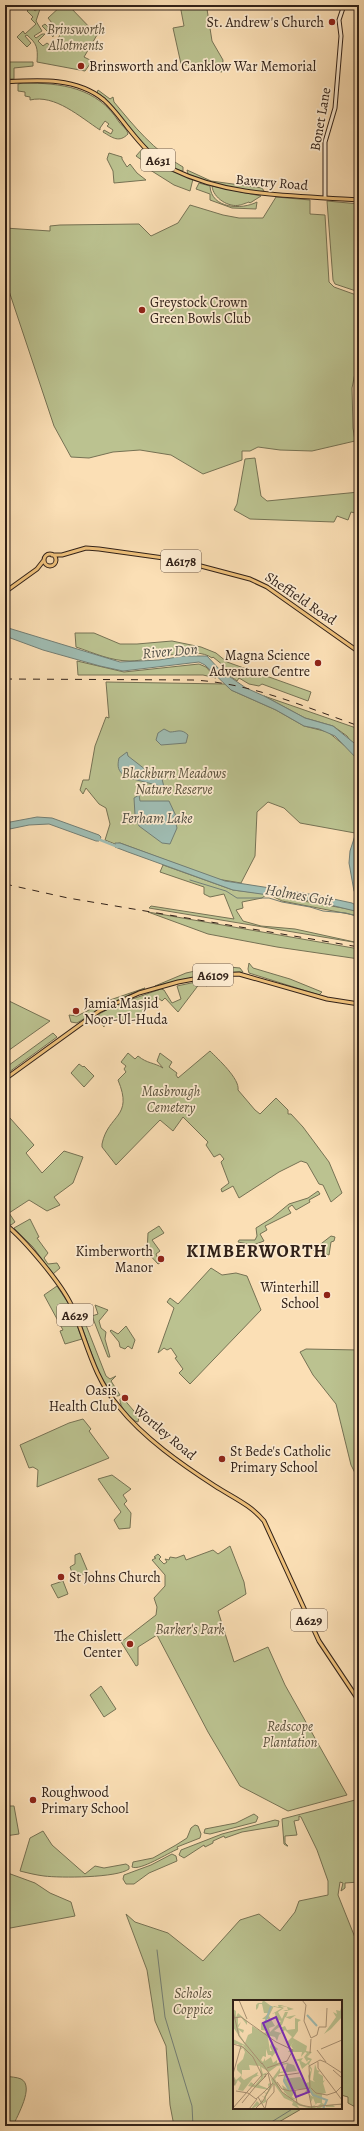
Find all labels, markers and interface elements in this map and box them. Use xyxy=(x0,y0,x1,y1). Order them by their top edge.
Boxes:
place label: St. Andrew's Church xyxy=(207,13,325,32)
marker: St. Andrew's Church xyxy=(327,17,337,27)
park label: Brinsworth Allotments xyxy=(47,20,105,55)
place label: Brinsworth and Canklow War Memorial xyxy=(89,57,317,76)
marker: Brinsworth and Canklow War Memorial xyxy=(76,61,86,71)
street label: Bonet Lane xyxy=(306,86,335,152)
road number: A631 xyxy=(141,149,175,171)
street label: Bawtry Road xyxy=(235,170,310,195)
place label: Greystock Crown Green Bowls Club xyxy=(150,293,251,328)
marker: Greystock Crown Green Bowls Club xyxy=(137,305,147,315)
road number: A6178 xyxy=(161,550,201,572)
street label: Sheffield Road xyxy=(261,567,341,630)
water label: River Don xyxy=(142,639,198,663)
place label: Magna Science Adventure Centre xyxy=(209,646,310,681)
marker: Magna Science Adventure Centre xyxy=(313,658,323,668)
park label: Blackburn Meadows Nature Reserve xyxy=(122,764,227,799)
water label: Ferham Lake xyxy=(121,808,193,828)
water label: Holmes Goit xyxy=(264,879,335,911)
road number: A6109 xyxy=(193,964,233,986)
place label: Jamia Masjid Noor-Ul-Huda xyxy=(84,994,168,1029)
marker: Jamia Masjid Noor-Ul-Huda xyxy=(71,1006,81,1016)
park label: Masbrough Cemetery xyxy=(142,1082,201,1117)
district label: KIMBERWORTH xyxy=(186,1239,328,1263)
place label: Kimberworth Manor xyxy=(76,1242,154,1277)
marker: Kimberworth Manor xyxy=(156,1254,166,1264)
place label: Winterhill School xyxy=(259,1278,320,1313)
marker: Winterhill School xyxy=(322,1290,332,1300)
road number: A629 xyxy=(57,1304,93,1326)
place label: Oasis Health Club xyxy=(49,1381,117,1416)
marker: Oasis Health Club xyxy=(120,1393,130,1403)
street label: Wortley Road xyxy=(128,1400,201,1465)
place label: St Bede's Catholic Primary School xyxy=(230,1442,331,1477)
marker: St Bede's Catholic Primary School xyxy=(217,1454,227,1464)
place label: St Johns Church xyxy=(69,1568,161,1587)
marker: St Johns Church xyxy=(56,1572,66,1582)
road number: A629 xyxy=(291,1609,327,1631)
park label: Barker's Park xyxy=(155,1620,225,1639)
place label: The Chislett Center xyxy=(54,1627,123,1662)
marker: The Chislett Center xyxy=(125,1639,135,1649)
park label: Redscope Plantation xyxy=(263,1717,318,1752)
place label: Roughwood Primary School xyxy=(41,1783,129,1818)
marker: Roughwood Primary School xyxy=(28,1795,38,1805)
park label: Scholes Coppice xyxy=(173,1984,213,2019)
inset map xyxy=(233,2000,342,2109)

